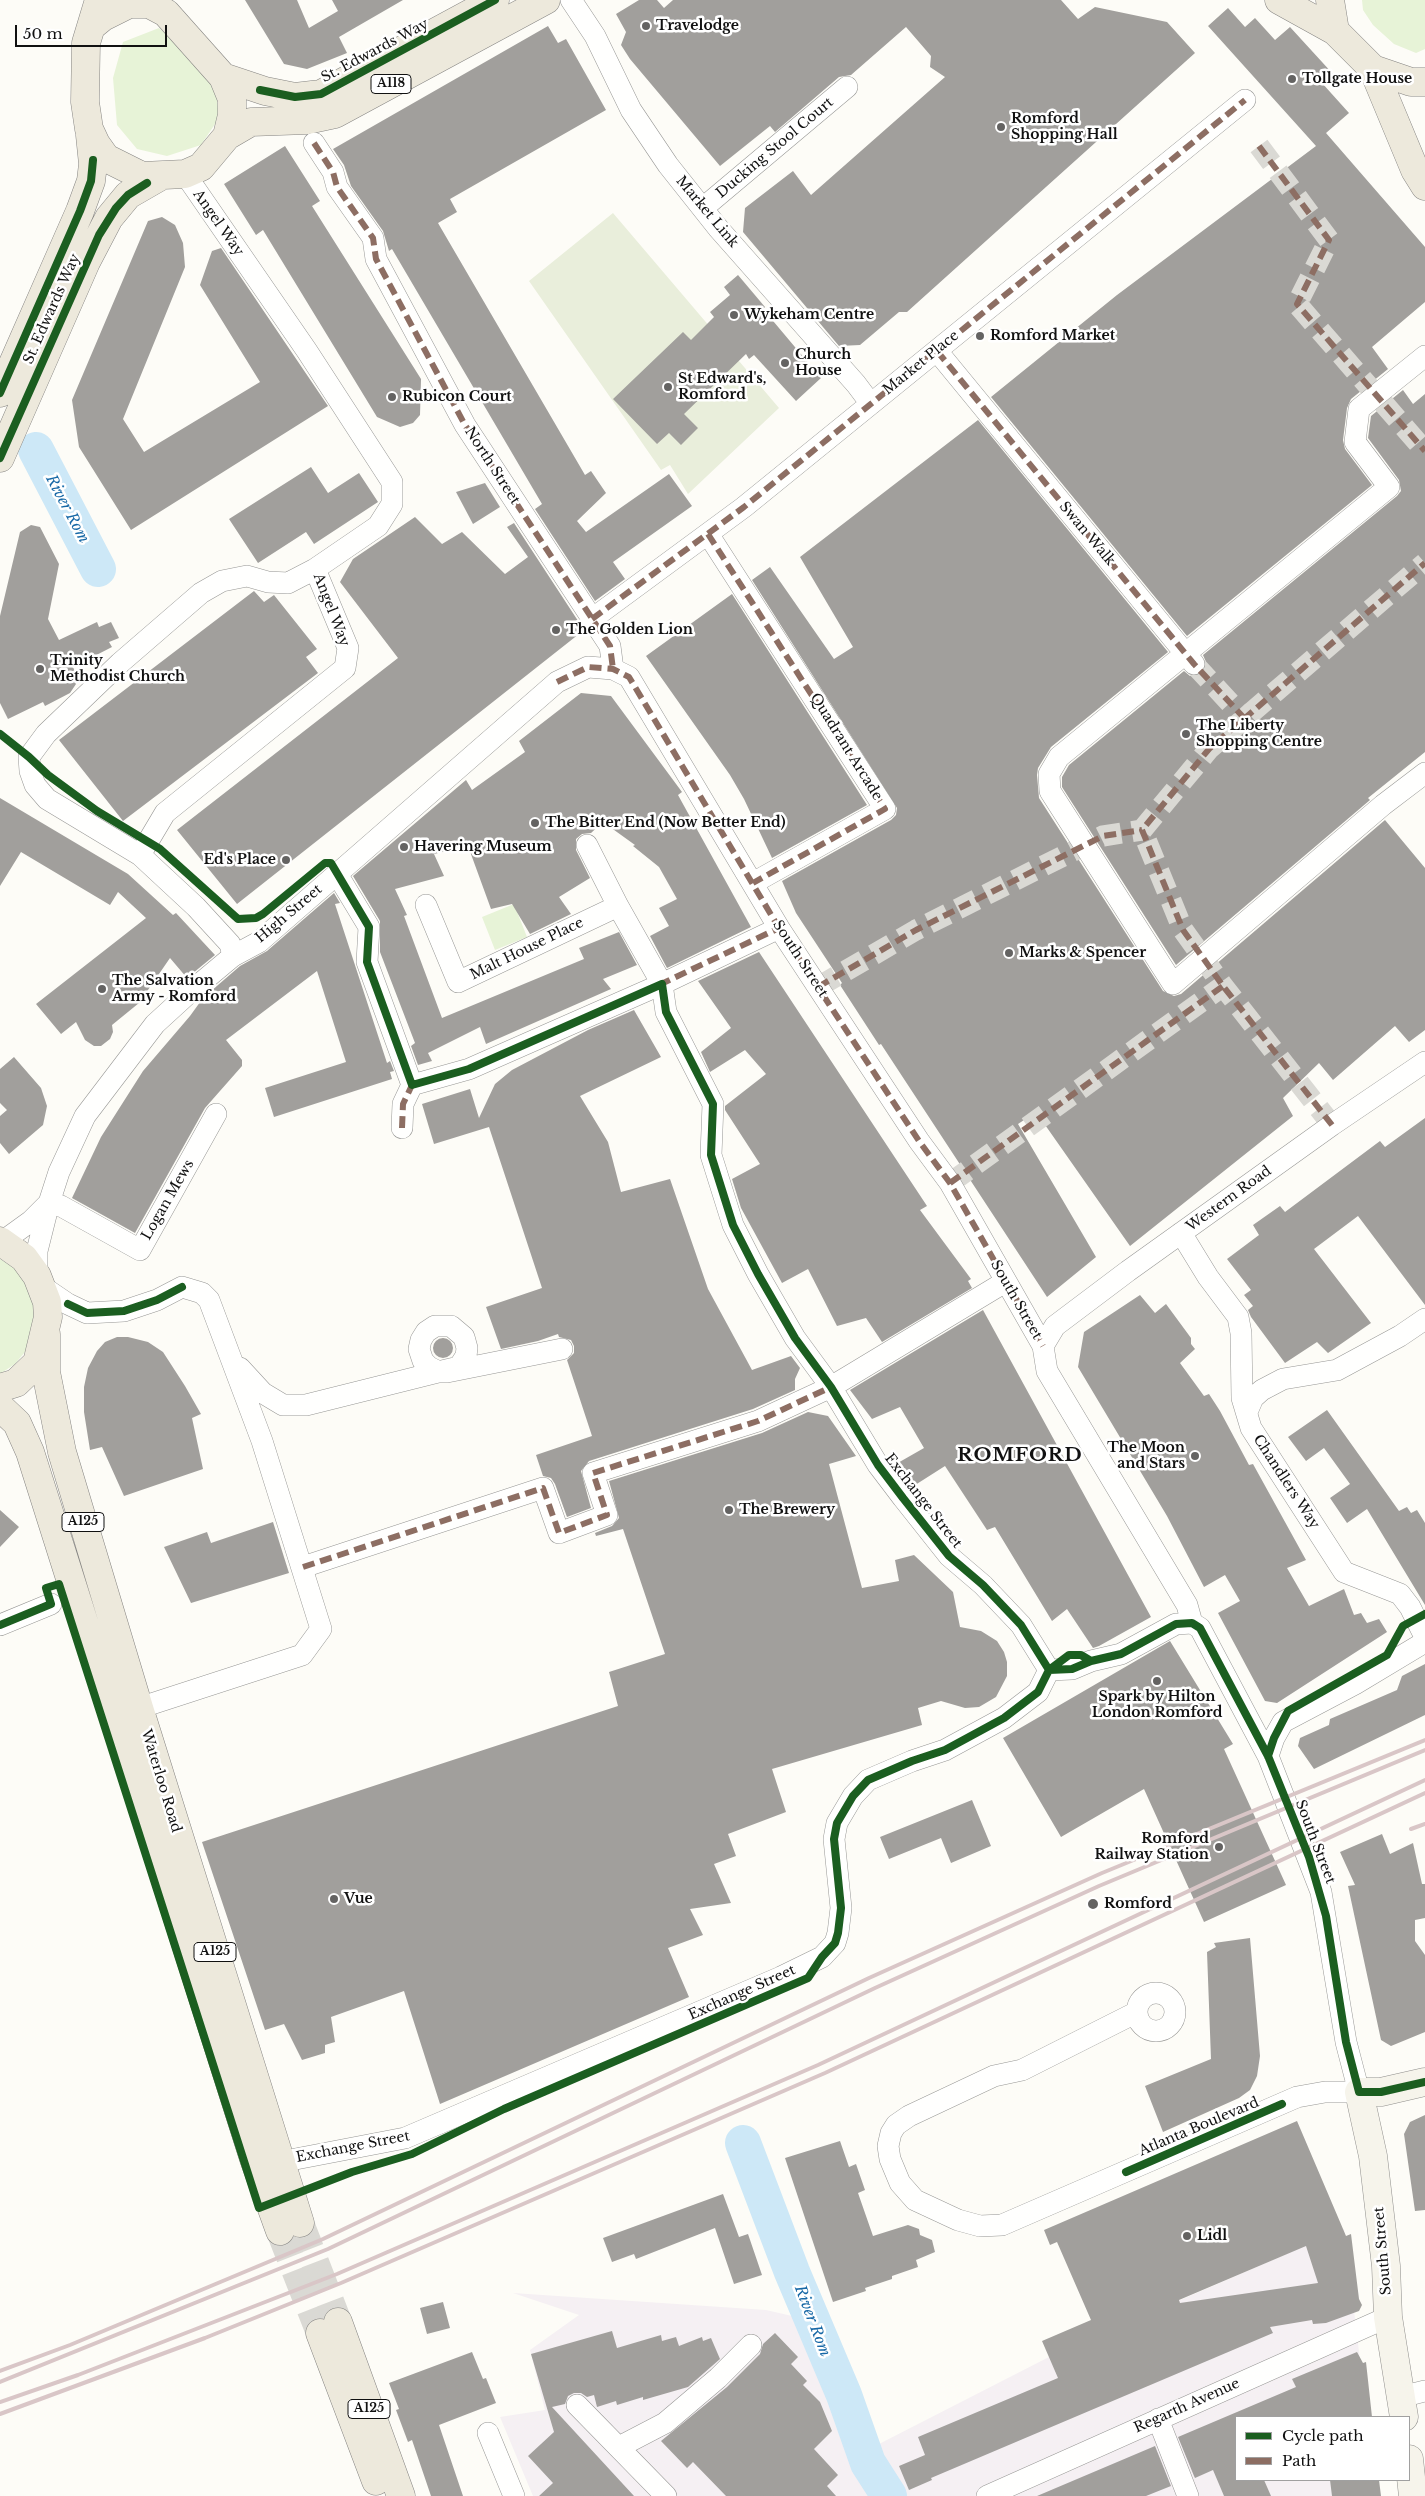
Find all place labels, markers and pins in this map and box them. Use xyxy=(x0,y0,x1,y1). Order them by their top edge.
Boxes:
place label: Travelodge xyxy=(656,18,739,34)
marker: Travelodge xyxy=(640,20,652,32)
place label: Tollgate House xyxy=(1302,71,1412,87)
marker: Tollgate House xyxy=(1286,73,1298,85)
place label: Romford Shopping Hall xyxy=(1011,111,1118,144)
marker: Romford Shopping Hall xyxy=(995,121,1007,133)
place label: Wykeham Centre xyxy=(744,307,874,323)
marker: Wykeham Centre xyxy=(728,309,740,321)
place label: Romford Market xyxy=(990,328,1115,344)
marker: Romford Market xyxy=(974,330,986,342)
place label: Church House xyxy=(795,347,851,380)
marker: Church House xyxy=(779,357,791,369)
place label: St Edward's, Romford xyxy=(678,371,767,404)
marker: St Edward's, Romford xyxy=(662,381,674,393)
place label: Rubicon Court xyxy=(402,389,512,405)
marker: Rubicon Court xyxy=(386,391,398,403)
place label: The Golden Lion xyxy=(566,622,693,638)
marker: The Golden Lion xyxy=(550,624,562,636)
place label: Trinity Methodist Church xyxy=(50,653,185,686)
marker: Trinity Methodist Church xyxy=(34,663,46,675)
place label: The Liberty Shopping Centre xyxy=(1196,718,1322,750)
marker: The Liberty Shopping Centre xyxy=(1180,728,1192,740)
place label: The Bitter End (Now Better End) xyxy=(545,815,786,831)
marker: The Bitter End (Now Better End) xyxy=(529,817,541,829)
place label: Havering Museum xyxy=(414,839,552,855)
marker: Havering Museum xyxy=(398,841,410,853)
place label: Ed's Place xyxy=(203,852,276,868)
marker: Ed's Place xyxy=(280,854,292,866)
place label: Marks & Spencer xyxy=(1019,945,1146,961)
marker: Marks & Spencer xyxy=(1003,947,1015,959)
place label: The Salvation Army - Romford xyxy=(112,973,236,1006)
marker: The Salvation Army - Romford xyxy=(96,983,108,995)
place label: The Moon and Stars xyxy=(1107,1440,1185,1472)
marker: The Moon and Stars xyxy=(1189,1450,1201,1462)
place label: The Brewery xyxy=(739,1502,835,1518)
marker: The Brewery xyxy=(723,1504,735,1516)
marker: Spark by Hilton London Romford xyxy=(1151,1675,1163,1687)
place label: Spark by Hilton London Romford xyxy=(1092,1689,1222,1721)
place label: Romford Railway Station xyxy=(1094,1831,1209,1864)
marker: Romford Railway Station xyxy=(1213,1841,1225,1853)
place label: Vue xyxy=(344,1891,373,1907)
marker: Vue xyxy=(328,1893,340,1905)
place label: Romford xyxy=(1104,1896,1172,1912)
marker: Romford xyxy=(1086,1897,1100,1911)
place label: Lidl xyxy=(1197,2228,1227,2244)
marker: Lidl xyxy=(1181,2230,1193,2242)

